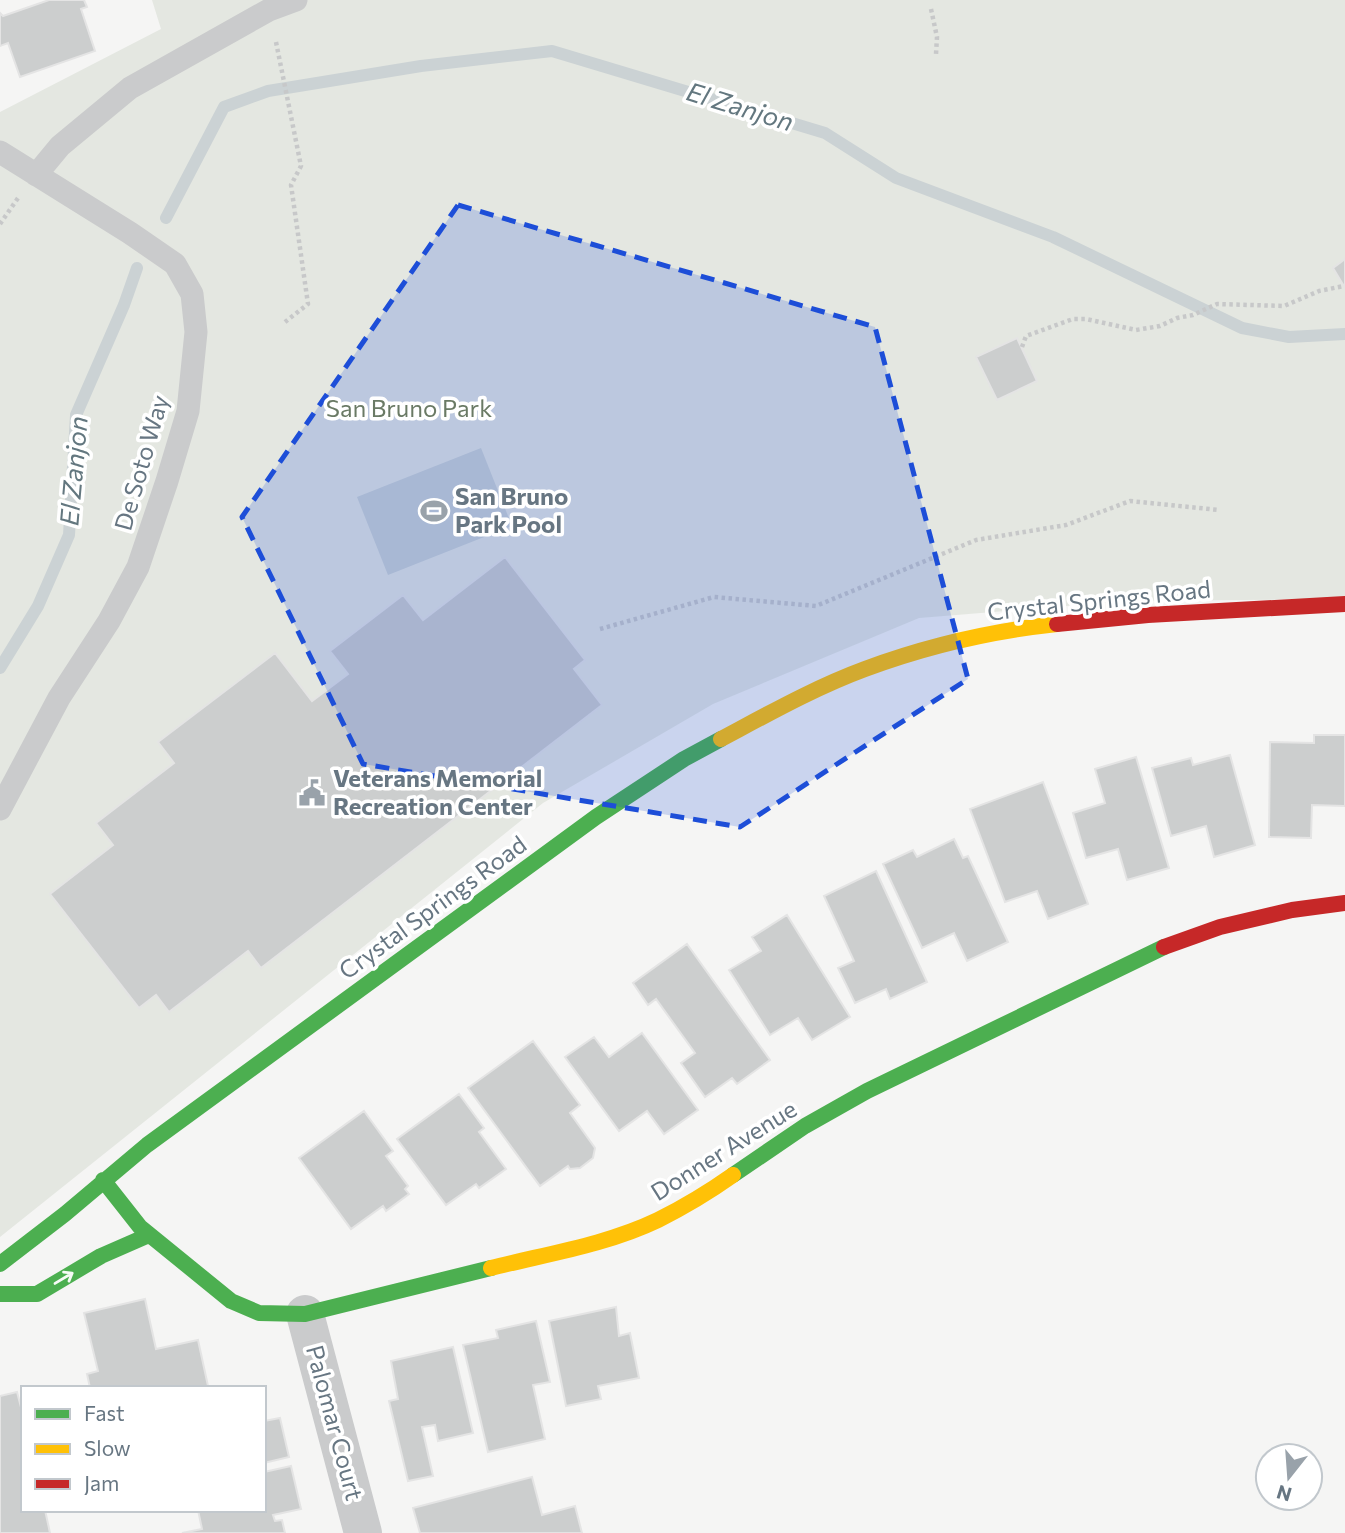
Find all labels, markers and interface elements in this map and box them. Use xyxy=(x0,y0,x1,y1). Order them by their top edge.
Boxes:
water label: El Zanjon xyxy=(683,75,798,136)
street label: De Soto Way xyxy=(107,391,174,534)
park label: San Bruno Park xyxy=(326,393,492,422)
water label: El Zanjon xyxy=(52,415,93,527)
place label: San Bruno Park Pool xyxy=(455,481,568,538)
sports icon: San Bruno Park Pool xyxy=(419,496,449,526)
street label: Crystal Springs Road xyxy=(986,573,1212,626)
place label: Veterans Memorial Recreation Center xyxy=(333,763,542,820)
public building icon: Veterans Memorial Recreation Center xyxy=(297,778,327,808)
street label: Crystal Springs Road xyxy=(333,829,531,985)
street label: Donner Avenue xyxy=(645,1093,801,1206)
one-way arrow xyxy=(53,1271,73,1285)
street label: Palomar Court xyxy=(301,1342,370,1503)
legend xyxy=(21,1386,266,1512)
text: Fast xyxy=(84,1400,125,1425)
text: Slow xyxy=(84,1435,131,1460)
north arrow xyxy=(1254,1442,1324,1512)
text: Jam xyxy=(84,1470,119,1495)
text: N xyxy=(1274,1481,1294,1507)

